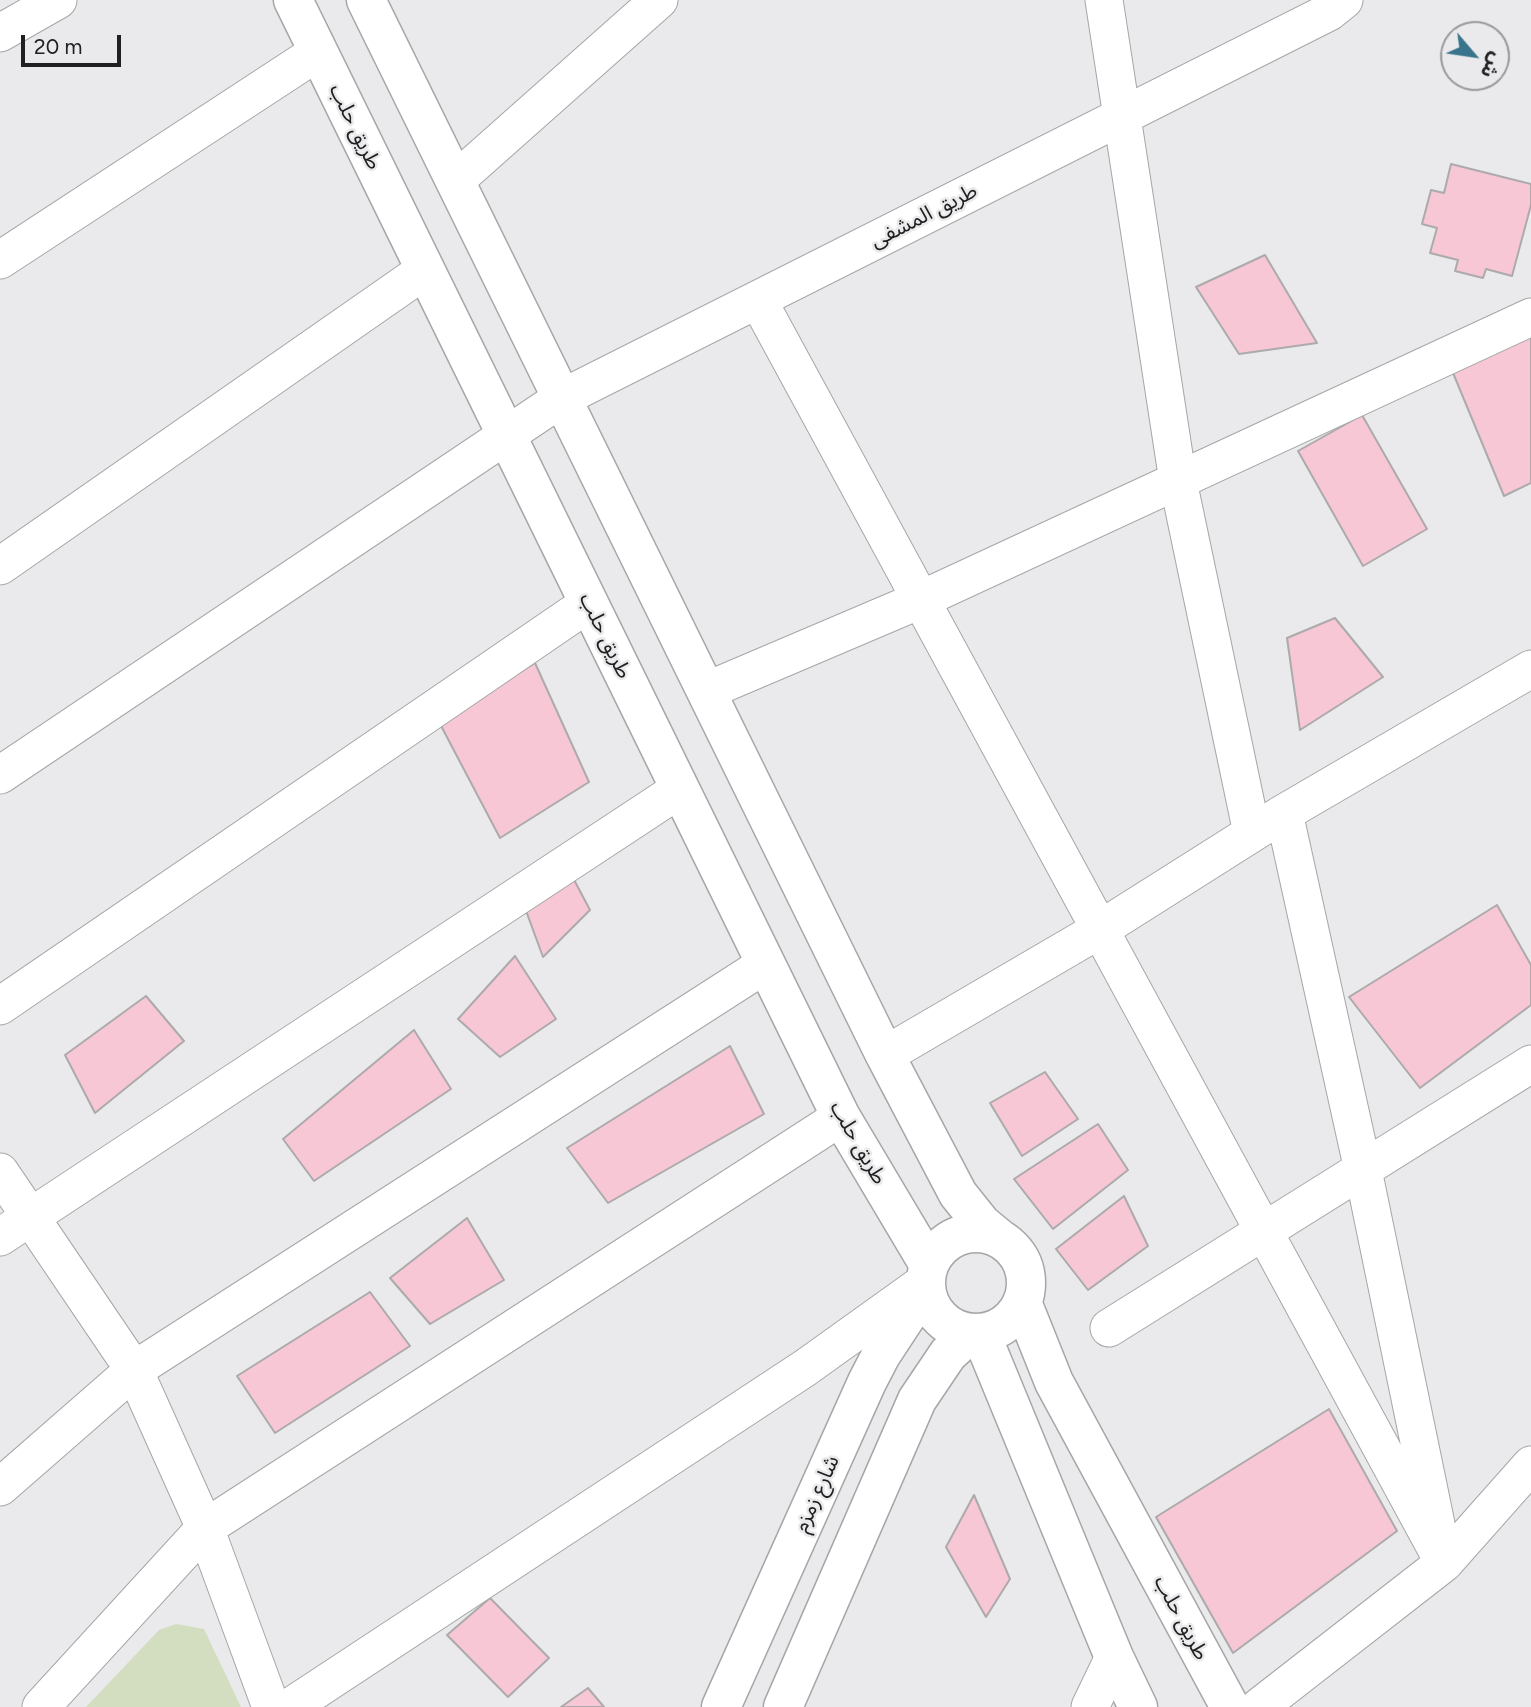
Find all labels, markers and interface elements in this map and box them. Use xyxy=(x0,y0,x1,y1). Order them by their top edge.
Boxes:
scale bar xyxy=(24,21,124,65)
north arrow xyxy=(1440,21,1510,91)
text: 20 m xyxy=(34,34,82,59)
text: ش xyxy=(1476,48,1508,82)
street label: طريق حلب xyxy=(324,80,386,174)
street label: طريق المشفى xyxy=(866,178,982,254)
street label: طريق حلب xyxy=(574,589,636,683)
street label: طريق حلب xyxy=(824,1097,892,1189)
street label: شارع زمزم xyxy=(789,1452,845,1536)
street label: طريق حلب xyxy=(1148,1571,1214,1665)

